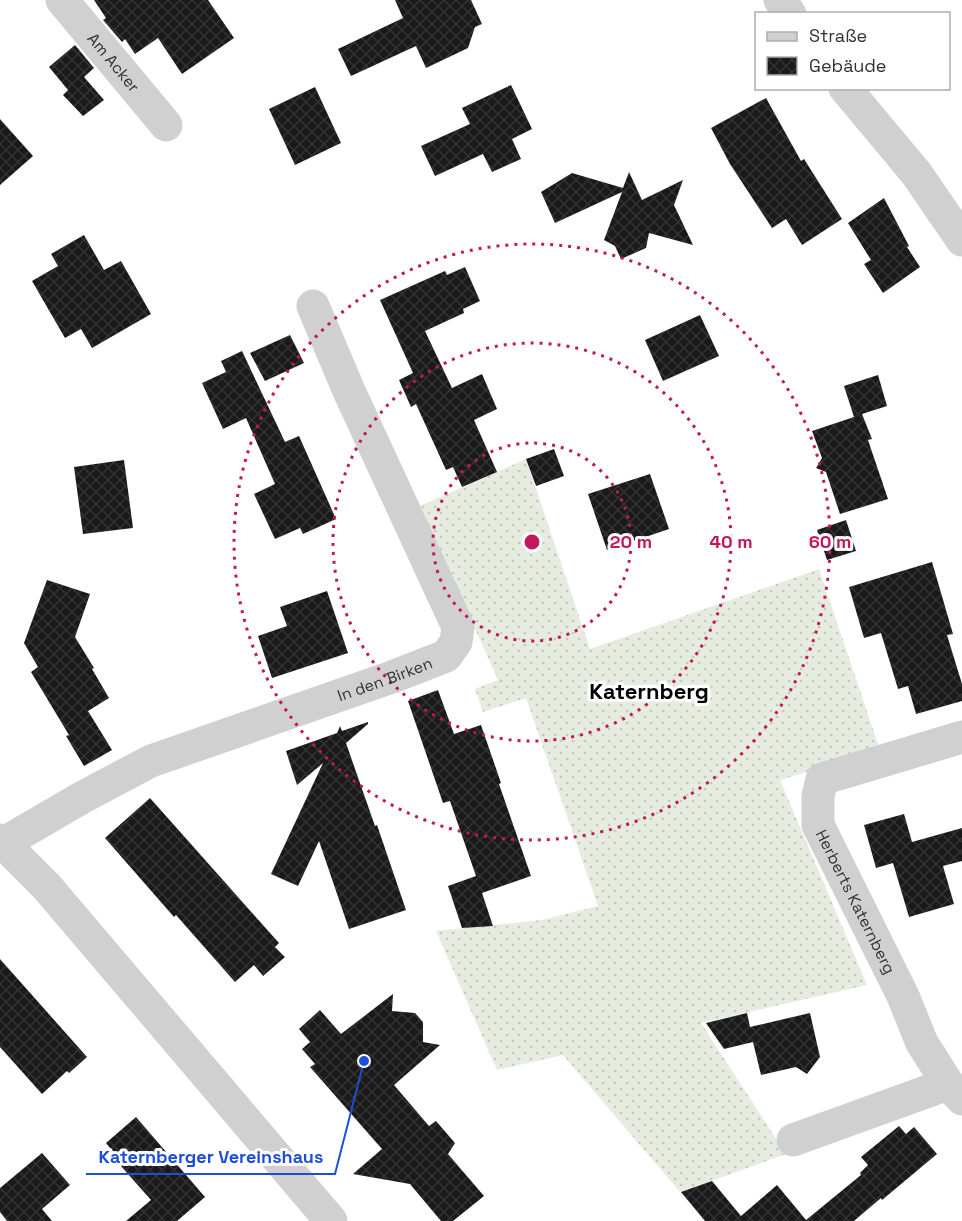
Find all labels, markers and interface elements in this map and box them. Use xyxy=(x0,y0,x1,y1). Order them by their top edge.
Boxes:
legend xyxy=(755,12,950,90)
text: Straße xyxy=(809,24,867,47)
street label: Am Acker xyxy=(83,28,145,96)
text: Gebäude xyxy=(809,54,887,77)
text: 20 m xyxy=(610,530,652,553)
text: 40 m xyxy=(709,530,753,553)
text: 60 m xyxy=(809,530,851,553)
centre of rings xyxy=(522,532,542,552)
street label: In den Birken xyxy=(334,652,435,706)
district label: Katernberg xyxy=(589,677,709,705)
street label: Herberts Katernberg xyxy=(811,826,901,977)
callout: Katernberger Vereinshaus xyxy=(86,1138,335,1174)
text: Katernberger Vereinshaus xyxy=(99,1145,323,1168)

